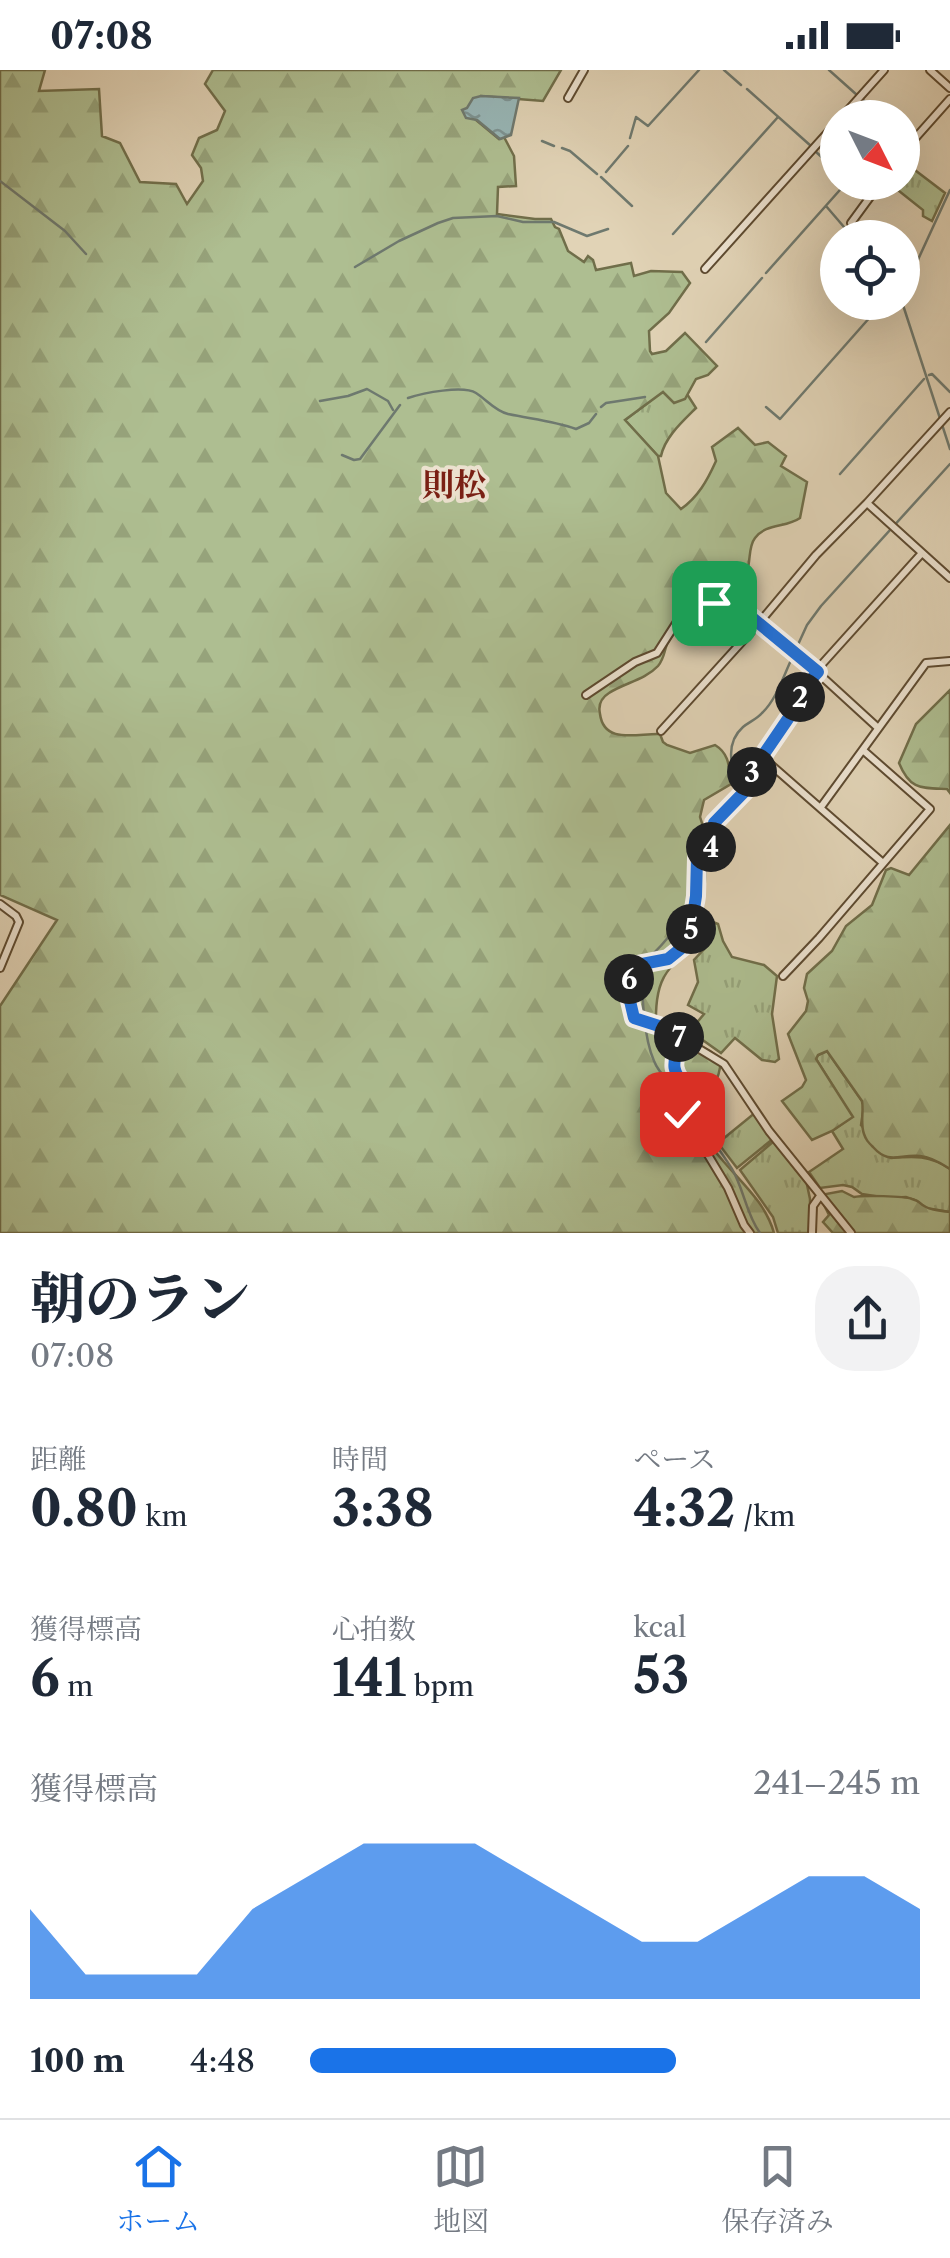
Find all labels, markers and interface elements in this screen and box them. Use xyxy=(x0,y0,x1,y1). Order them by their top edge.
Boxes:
text: 07:08 xyxy=(50,12,153,59)
north arrow xyxy=(820,100,920,200)
map controls xyxy=(820,100,920,320)
button: locate xyxy=(820,220,920,320)
district label: 則松 xyxy=(422,465,486,504)
pin xyxy=(672,561,757,646)
icon: arrive xyxy=(687,576,742,631)
pin: 2 xyxy=(775,672,825,722)
text: 2 xyxy=(792,680,808,714)
pin: 3 xyxy=(727,747,777,797)
text: 3 xyxy=(744,755,760,789)
pin: 4 xyxy=(686,822,736,872)
text: 4 xyxy=(703,830,719,864)
pin: 5 xyxy=(666,904,716,954)
text: 5 xyxy=(683,912,699,946)
pin: 6 xyxy=(604,954,654,1004)
text: 6 xyxy=(621,962,637,996)
pin: 7 xyxy=(654,1012,704,1062)
text: 7 xyxy=(672,1020,686,1054)
pin xyxy=(640,1072,725,1157)
icon: check xyxy=(655,1087,710,1142)
text: 朝のラン xyxy=(30,1265,250,1332)
button: share xyxy=(815,1266,920,1371)
text: 07:08 xyxy=(30,1336,114,1375)
text: 距離 xyxy=(30,1442,86,1476)
text: 時間 xyxy=(332,1442,388,1476)
text: ペース xyxy=(633,1442,716,1476)
text: 0.80 xyxy=(30,1477,138,1539)
text: 3:38 xyxy=(332,1477,434,1539)
text: 4:32 xyxy=(633,1477,736,1539)
text: km xyxy=(138,1499,187,1533)
text: /km xyxy=(736,1499,795,1533)
text: kcal xyxy=(633,1610,686,1644)
text: 獲得標高 xyxy=(30,1612,142,1646)
text: 心拍数 xyxy=(332,1612,416,1646)
text: 53 xyxy=(633,1644,689,1706)
text: 6 xyxy=(30,1647,60,1709)
text: 141 xyxy=(332,1647,406,1709)
text: m xyxy=(60,1669,93,1703)
text: bpm xyxy=(406,1669,474,1703)
text: 241–245 m xyxy=(753,1763,920,1802)
text: 獲得標高 xyxy=(30,1769,158,1808)
text: 100 m xyxy=(30,2041,125,2080)
text: 4:48 xyxy=(190,2041,255,2080)
tab: ホーム xyxy=(116,2139,200,2239)
tab: 地図 xyxy=(433,2139,489,2239)
tab: 保存済み xyxy=(722,2139,834,2239)

